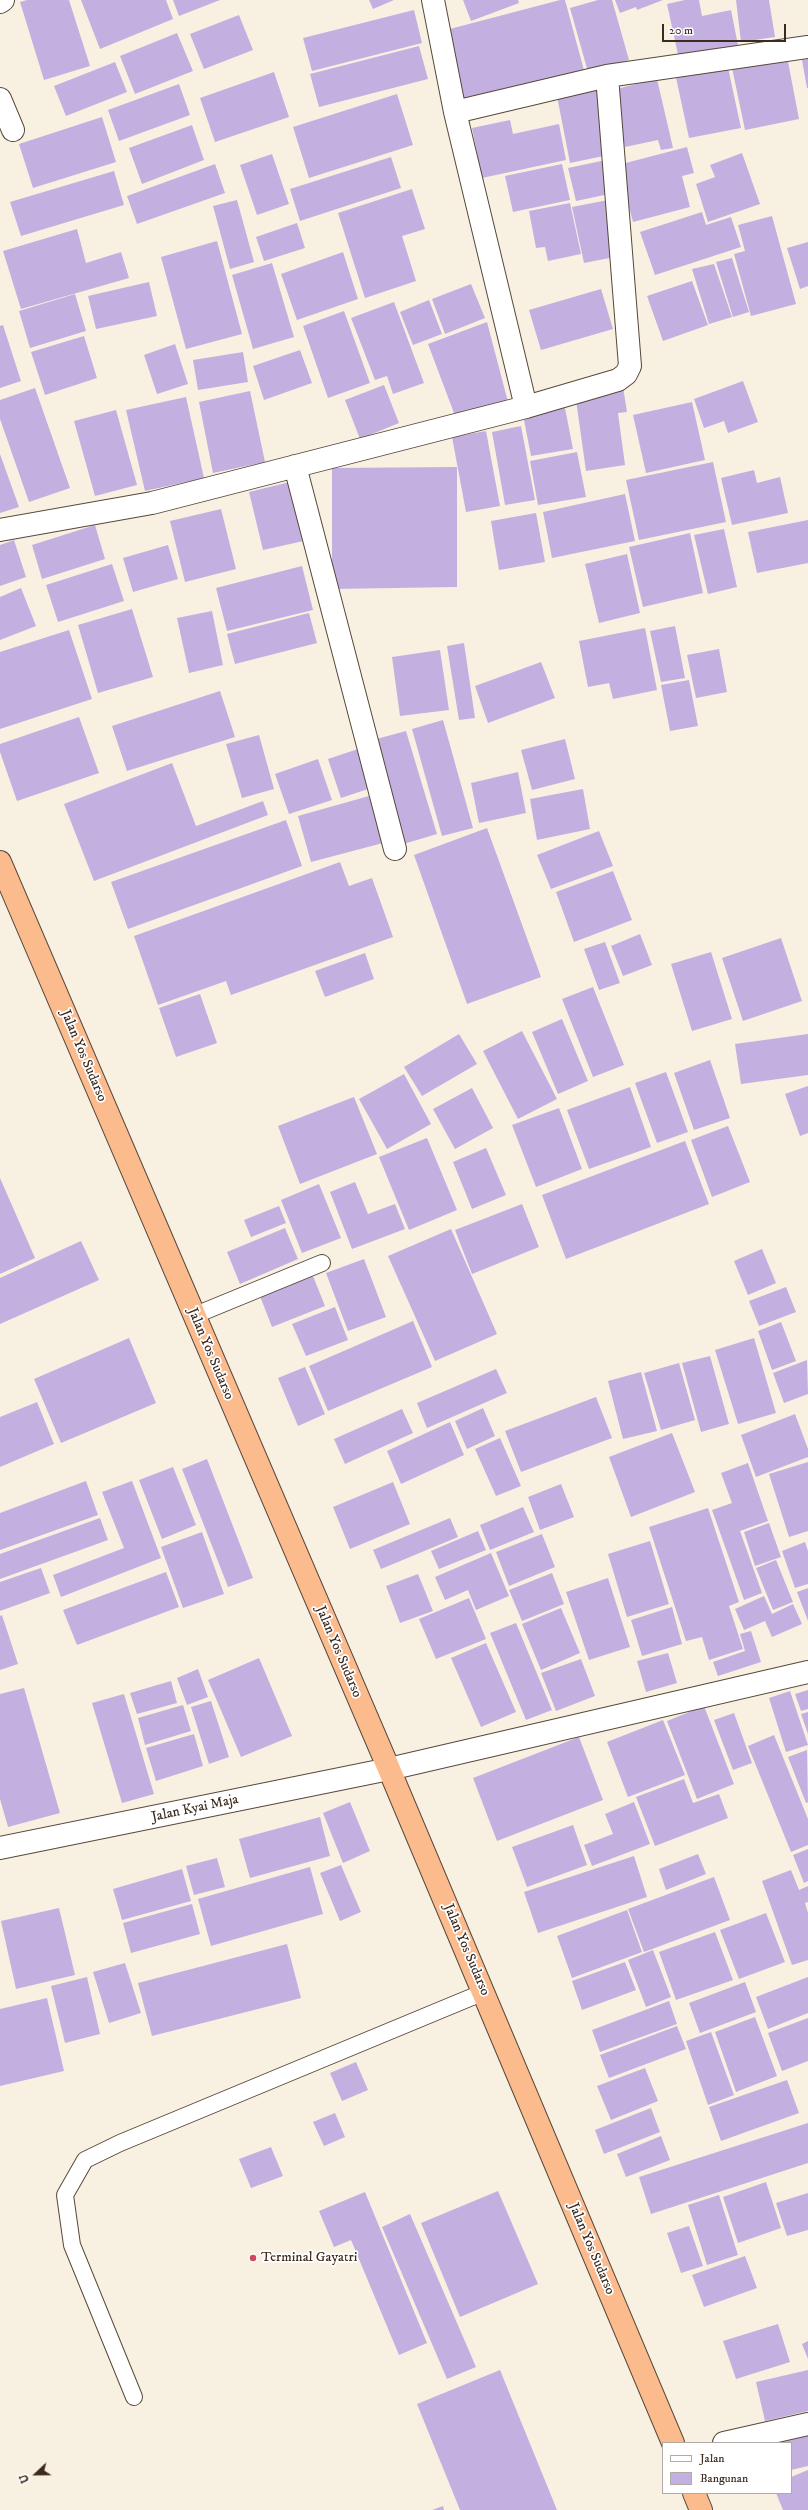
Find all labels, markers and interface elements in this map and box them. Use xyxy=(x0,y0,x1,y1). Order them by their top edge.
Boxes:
scale bar xyxy=(664,16,788,42)
text: 20 m xyxy=(669,23,693,38)
street label: Jalan Yos Sudarso xyxy=(56,1008,110,1104)
street label: Jalan Yos Sudarso xyxy=(183,1306,237,1402)
street label: Jalan Yos Sudarso xyxy=(311,1604,365,1700)
street label: Jalan Kyai Maja xyxy=(150,1792,240,1826)
street label: Jalan Yos Sudarso xyxy=(439,1902,493,1998)
street label: Jalan Yos Sudarso xyxy=(564,2201,618,2297)
place label: Terminal Gayatri xyxy=(261,2250,357,2266)
marker: Terminal Gayatri xyxy=(248,2253,258,2263)
legend xyxy=(662,2442,792,2494)
text: Jalan xyxy=(700,2451,725,2466)
north arrow xyxy=(16,2454,56,2494)
text: Bangunan xyxy=(700,2471,748,2486)
text: U xyxy=(17,2472,33,2485)

